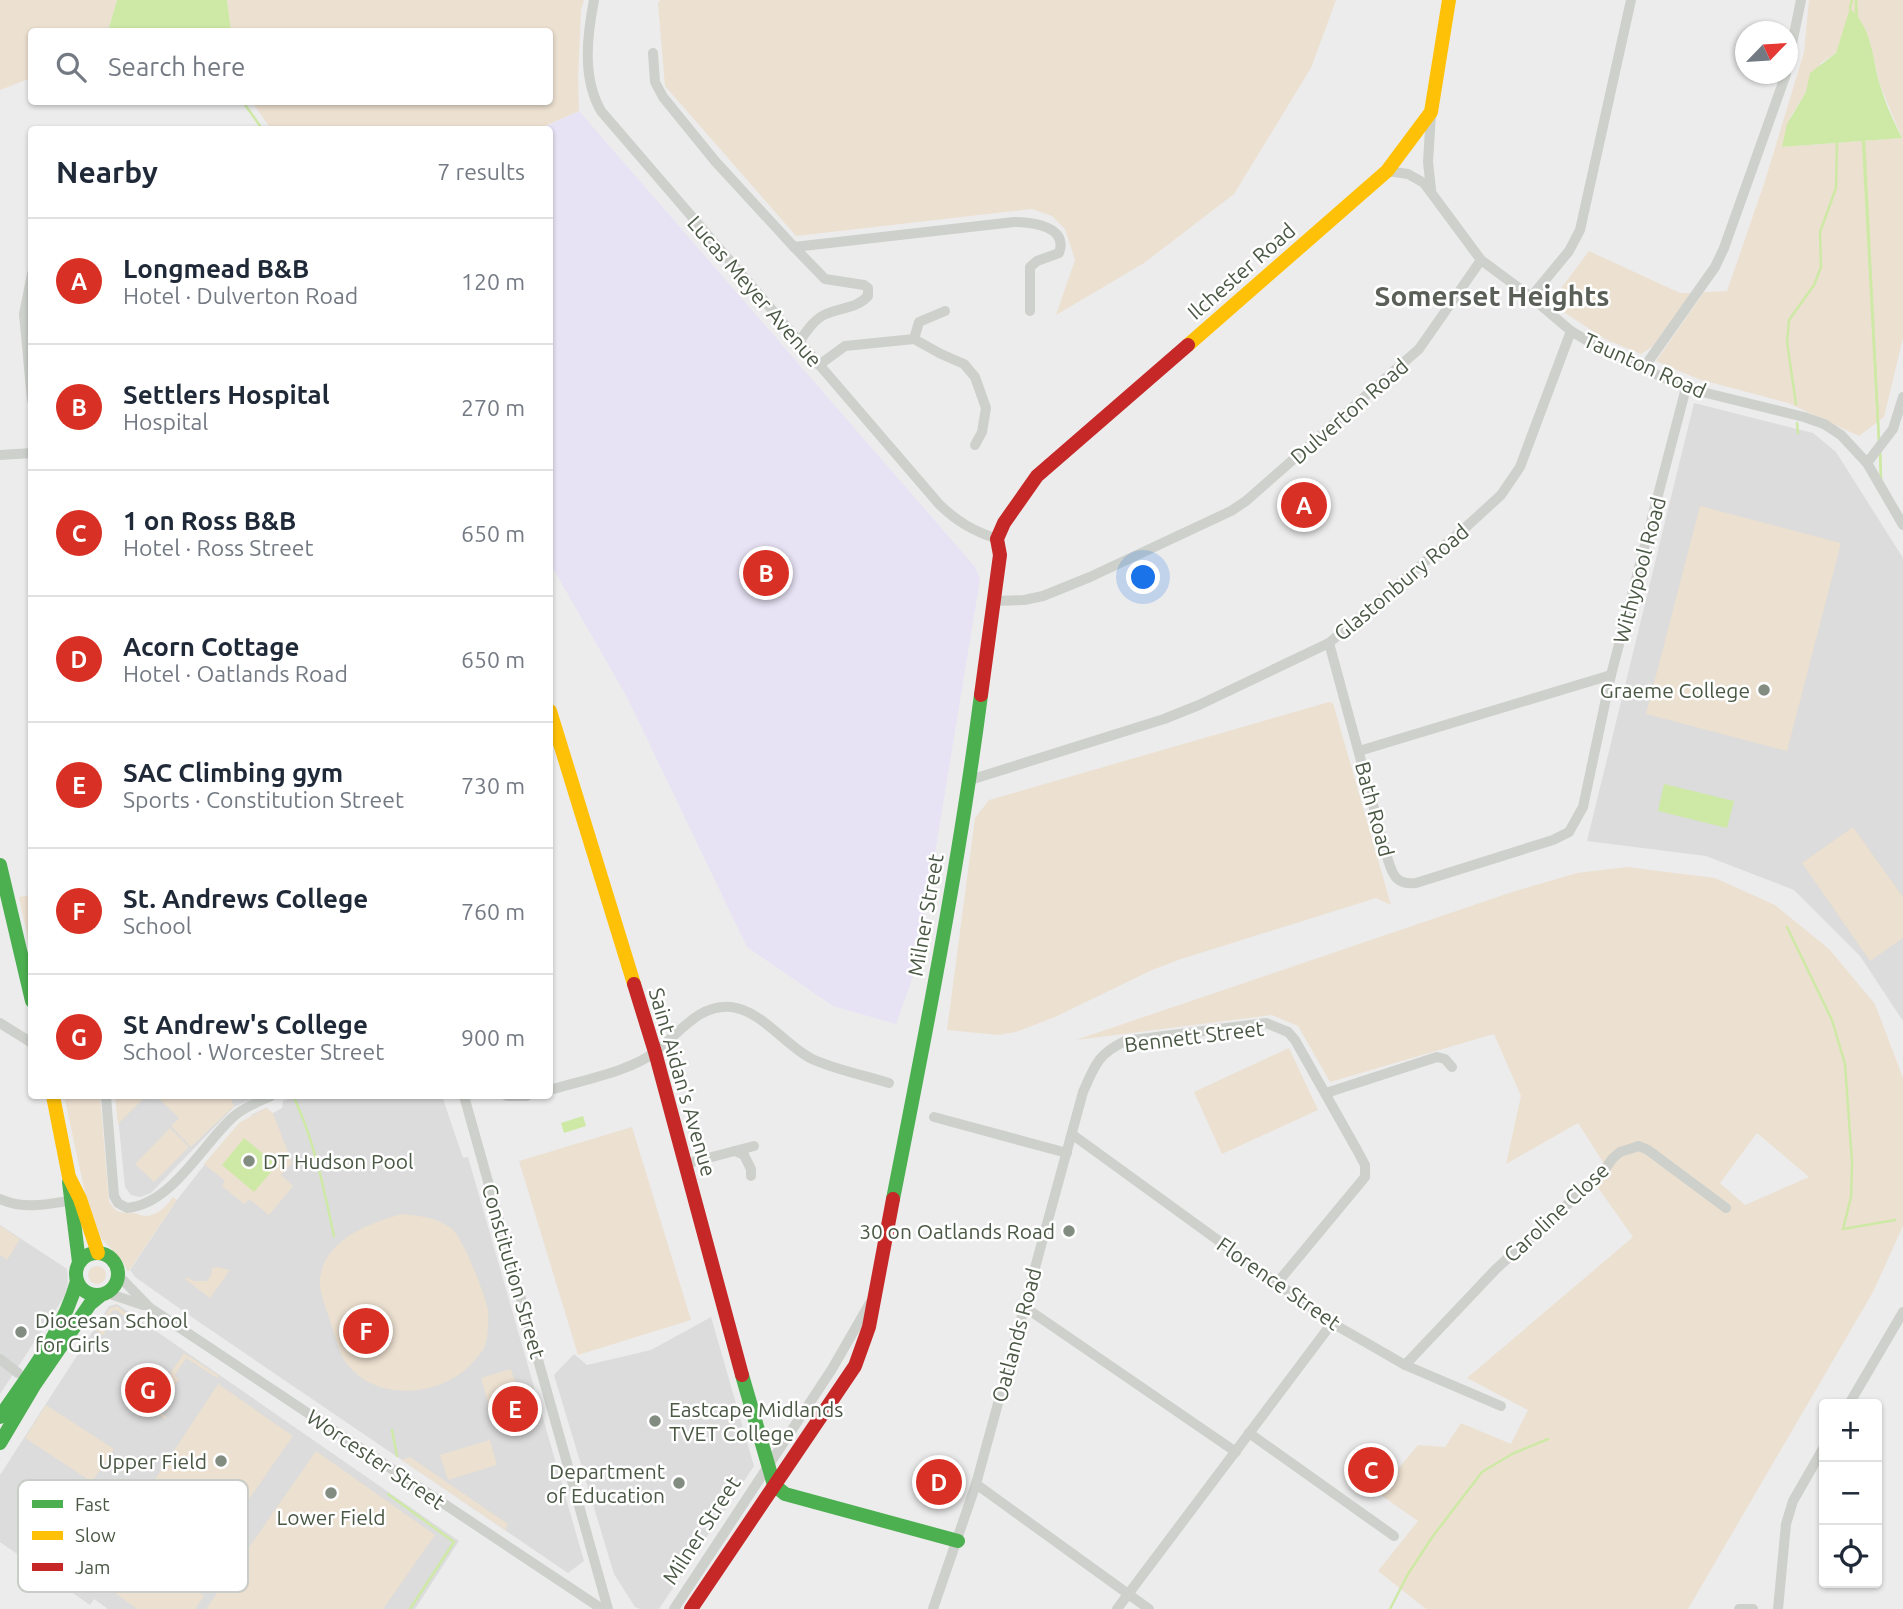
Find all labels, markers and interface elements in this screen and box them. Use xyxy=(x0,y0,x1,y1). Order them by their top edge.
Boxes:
north arrow xyxy=(1735,21,1798,84)
search box xyxy=(28,28,553,105)
icon: search xyxy=(52,48,90,86)
text: Search here xyxy=(108,52,245,81)
text: Nearby xyxy=(56,155,158,189)
text: 7 results xyxy=(437,159,525,184)
street label: Lucas Meyer Avenue xyxy=(683,211,827,371)
street label: Ilchester Road xyxy=(1182,218,1300,324)
text: Longmead B&B xyxy=(123,254,309,283)
text: A xyxy=(71,269,87,294)
text: 120 m xyxy=(461,269,525,294)
district label: Somerset Heights xyxy=(1375,280,1609,311)
text: Hotel · Dulverton Road xyxy=(123,283,358,308)
street label: Taunton Road xyxy=(1580,327,1710,403)
street label: Dulverton Road xyxy=(1285,353,1413,469)
text: Settlers Hospital xyxy=(123,380,330,409)
text: B xyxy=(71,395,87,420)
text: 270 m xyxy=(461,395,525,420)
text: Hospital xyxy=(123,409,208,434)
pin: A xyxy=(1281,479,1327,531)
street label: Withypool Road xyxy=(1608,494,1670,646)
text: 1 on Ross B&B xyxy=(123,506,296,535)
street label: Glastonbury Road xyxy=(1329,519,1473,645)
text: C xyxy=(72,521,86,546)
text: 650 m xyxy=(461,521,525,546)
text: Hotel · Ross Street xyxy=(123,535,314,560)
pin: B xyxy=(743,547,789,599)
your location xyxy=(1126,560,1160,594)
text: Acorn Cottage xyxy=(123,632,299,661)
text: D xyxy=(71,647,87,672)
text: 650 m xyxy=(461,647,525,672)
text: Hotel · Oatlands Road xyxy=(123,661,348,686)
place label: Graeme College xyxy=(1600,678,1750,702)
marker: Graeme College xyxy=(1756,682,1772,698)
text: SAC Climbing gym xyxy=(123,758,343,787)
street label: Bath Road xyxy=(1351,759,1399,859)
text: E xyxy=(72,773,86,798)
text: 730 m xyxy=(461,773,525,798)
text: Sports · Constitution Street xyxy=(123,787,404,812)
street label: Milner Street xyxy=(902,852,948,978)
text: St. Andrews College xyxy=(123,884,368,913)
text: F xyxy=(73,899,85,924)
text: 760 m xyxy=(461,899,525,924)
text: School xyxy=(123,913,192,938)
street label: Saint Aidan's Avenue xyxy=(645,985,721,1179)
text: St Andrew's College xyxy=(123,1010,368,1039)
street label: Bennett Street xyxy=(1123,1016,1265,1056)
text: G xyxy=(71,1025,87,1050)
text: 900 m xyxy=(461,1025,525,1050)
text: School · Worcester Street xyxy=(123,1039,384,1064)
place label: DT Hudson Pool xyxy=(263,1149,413,1173)
marker: DT Hudson Pool xyxy=(241,1153,257,1169)
street label: Caroline Close xyxy=(1499,1157,1613,1267)
street label: Constitution Street xyxy=(478,1181,550,1361)
place label: 30 on Oatlands Road xyxy=(859,1219,1055,1243)
marker: 30 on Oatlands Road xyxy=(1061,1223,1077,1239)
street label: Florence Street xyxy=(1213,1232,1345,1334)
street label: Oatlands Road xyxy=(987,1265,1045,1405)
pin: F xyxy=(343,1305,389,1357)
place label: Diocesan School for Girls xyxy=(35,1308,188,1356)
marker: Diocesan School for Girls xyxy=(13,1324,29,1340)
pin: G xyxy=(125,1364,171,1416)
pin: E xyxy=(492,1383,538,1435)
place label: Eastcape Midlands TVET College xyxy=(669,1397,843,1445)
map controls xyxy=(1819,1399,1882,1588)
button: + xyxy=(1819,1399,1882,1462)
street label: Worcester Street xyxy=(303,1404,449,1514)
marker: Eastcape Midlands TVET College xyxy=(647,1413,663,1429)
pin: C xyxy=(1348,1444,1394,1496)
place label: Upper Field xyxy=(98,1449,207,1473)
marker: Upper Field xyxy=(213,1453,229,1469)
pin: D xyxy=(916,1456,962,1508)
place label: Department of Education xyxy=(546,1459,665,1507)
button: − xyxy=(1819,1462,1882,1525)
street label: Milner Street xyxy=(657,1472,745,1588)
marker: Department of Education xyxy=(671,1475,687,1491)
legend xyxy=(18,1480,248,1592)
marker: Lower Field xyxy=(323,1485,339,1501)
text: Fast xyxy=(75,1493,110,1515)
place label: Lower Field xyxy=(276,1505,386,1529)
text: Slow xyxy=(75,1524,116,1546)
button: locate xyxy=(1819,1525,1882,1588)
text: Jam xyxy=(75,1556,111,1578)

